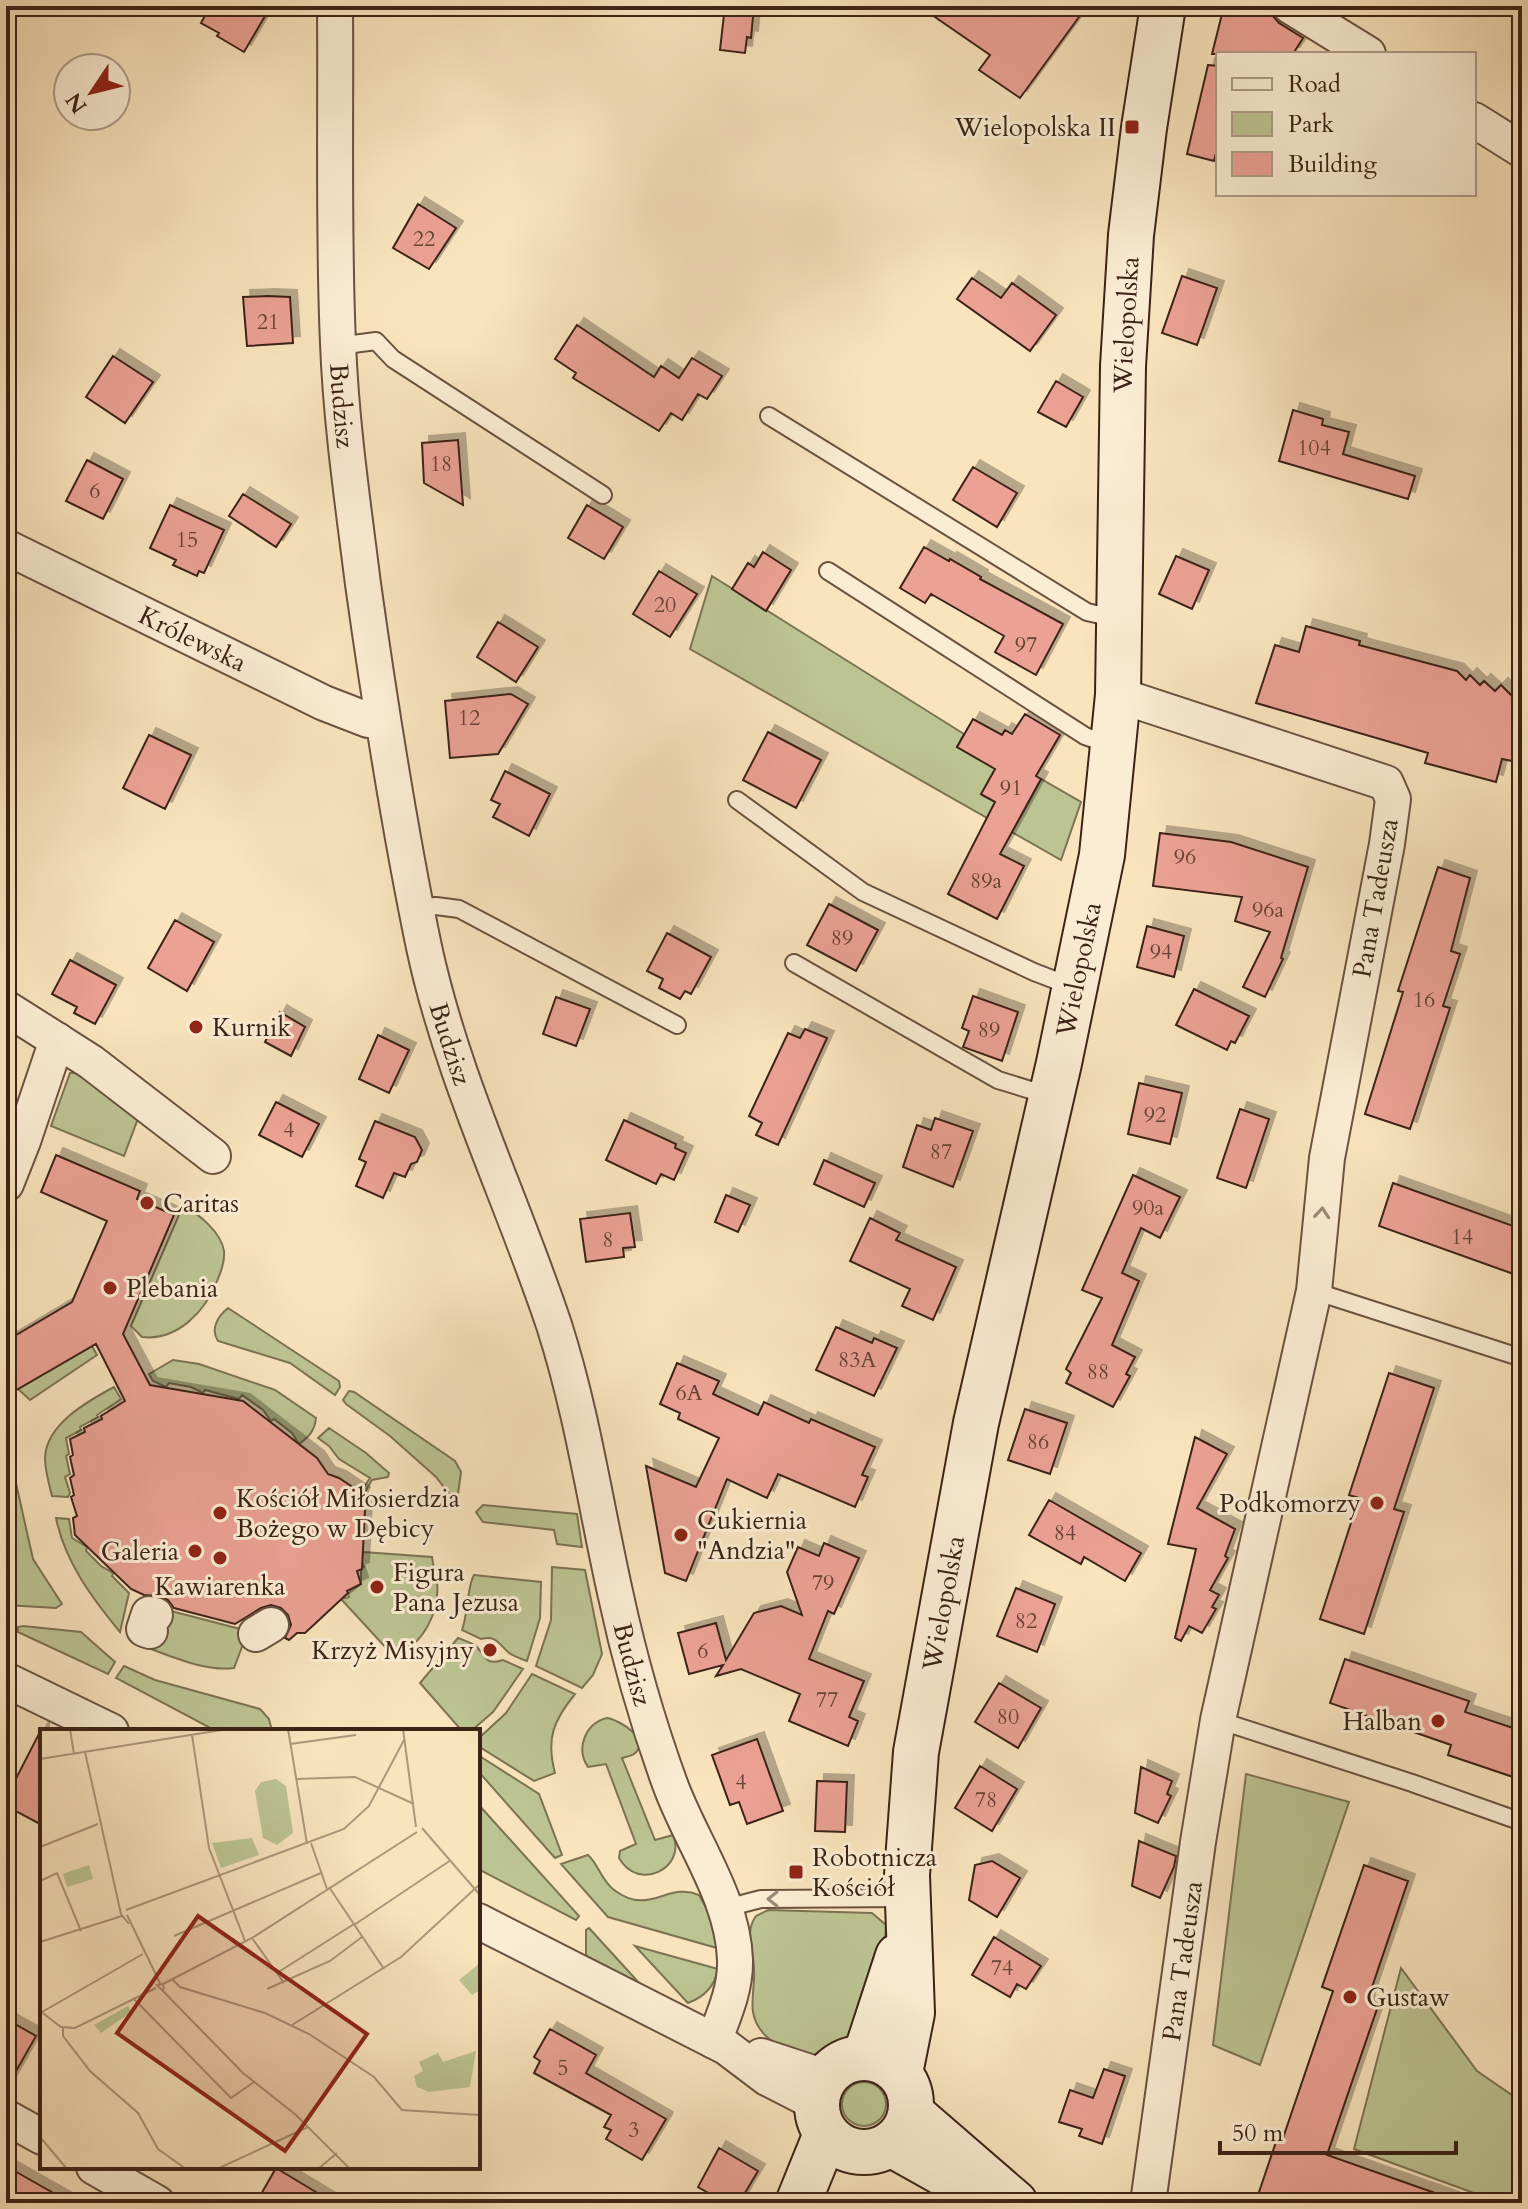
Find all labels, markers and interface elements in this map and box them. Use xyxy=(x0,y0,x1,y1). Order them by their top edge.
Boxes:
north arrow xyxy=(52,52,132,132)
legend xyxy=(1216,52,1476,196)
text: Road xyxy=(1288,68,1341,101)
text: N xyxy=(59,86,94,119)
text: Park xyxy=(1288,108,1334,141)
place label: Wielopolska II xyxy=(953,110,1116,145)
marker: Wielopolska II xyxy=(1123,118,1141,136)
text: Building xyxy=(1288,148,1378,181)
house number: 22 xyxy=(413,224,435,254)
street label: Wielopolska xyxy=(1106,255,1148,394)
house number: 21 xyxy=(257,307,279,337)
street label: Budzisz xyxy=(321,362,363,450)
house number: 104 xyxy=(1297,433,1331,463)
house number: 18 xyxy=(430,449,452,479)
house number: 6 xyxy=(89,476,101,506)
house number: 15 xyxy=(176,525,198,555)
house number: 20 xyxy=(654,590,676,620)
street label: Królewska xyxy=(133,598,252,680)
house number: 97 xyxy=(1015,630,1037,660)
house number: 12 xyxy=(458,703,480,733)
house number: 91 xyxy=(1000,773,1022,803)
street label: Pana Tadeusza xyxy=(1344,816,1407,981)
house number: 96 xyxy=(1174,842,1196,872)
house number: 89a xyxy=(970,866,1003,896)
house number: 96a xyxy=(1252,895,1285,925)
street label: Wielopolska xyxy=(1048,899,1110,1041)
house number: 89 xyxy=(831,923,853,953)
house number: 94 xyxy=(1150,937,1172,967)
house number: 16 xyxy=(1413,985,1435,1015)
street label: Budzisz xyxy=(421,998,480,1090)
place label: Kurnik xyxy=(212,1010,291,1045)
house number: 89 xyxy=(978,1015,1000,1045)
marker: Kurnik xyxy=(187,1018,205,1036)
house number: 92 xyxy=(1144,1100,1166,1130)
house number: 4 xyxy=(283,1115,295,1145)
house number: 87 xyxy=(930,1137,952,1167)
place label: Caritas xyxy=(163,1186,239,1221)
house number: 90a xyxy=(1132,1193,1165,1223)
marker: Caritas xyxy=(138,1194,156,1212)
one-way arrow xyxy=(1313,1206,1330,1219)
house number: 14 xyxy=(1451,1222,1473,1252)
house number: 8 xyxy=(602,1225,614,1255)
place label: Plebania xyxy=(126,1271,218,1306)
marker: Plebania xyxy=(101,1279,119,1297)
house number: 83A xyxy=(838,1345,876,1375)
house number: 88 xyxy=(1087,1357,1109,1387)
house number: 6A xyxy=(676,1378,703,1408)
house number: 86 xyxy=(1027,1427,1049,1457)
place label: Kościół Miłosierdzia Bożego w Dębicy xyxy=(236,1481,460,1546)
place label: Podkomorzy xyxy=(1219,1486,1361,1521)
marker: Podkomorzy xyxy=(1368,1494,1386,1512)
place label: Cukiernia "Andzia" xyxy=(697,1503,807,1568)
marker: Kościół Miłosierdzia Bożego w Dębicy xyxy=(211,1504,229,1522)
house number: 84 xyxy=(1054,1518,1076,1548)
marker: Cukiernia "Andzia" xyxy=(672,1526,690,1544)
street label: Wielopolska xyxy=(914,1533,973,1675)
place label: Galeria xyxy=(101,1534,179,1569)
marker: Galeria xyxy=(186,1542,204,1560)
marker: Kawiarenka xyxy=(211,1549,229,1567)
place label: Figura Pana Jezusa xyxy=(393,1555,519,1620)
house number: 79 xyxy=(812,1568,834,1598)
place label: Kawiarenka xyxy=(154,1569,286,1604)
marker: Figura Pana Jezusa xyxy=(368,1578,386,1596)
house number: 82 xyxy=(1015,1606,1037,1636)
street label: Budzisz xyxy=(604,1619,660,1711)
place label: Krzyż Misyjny xyxy=(311,1633,474,1668)
house number: 6 xyxy=(697,1636,709,1666)
marker: Krzyż Misyjny xyxy=(481,1641,499,1659)
house number: 77 xyxy=(816,1685,838,1715)
house number: 80 xyxy=(997,1702,1019,1732)
place label: Halban xyxy=(1342,1704,1422,1739)
marker: Halban xyxy=(1429,1712,1447,1730)
inset map xyxy=(40,1729,480,2169)
house number: 4 xyxy=(735,1767,747,1797)
house number: 78 xyxy=(975,1785,997,1815)
place label: Robotnicza Kościół xyxy=(812,1840,937,1905)
marker: Robotnicza Kościół xyxy=(787,1863,805,1881)
street label: Pana Tadeusza xyxy=(1154,1879,1211,2043)
one-way arrow xyxy=(766,1890,779,1908)
house number: 74 xyxy=(991,1953,1013,1983)
place label: Gustaw xyxy=(1366,1980,1450,2015)
marker: Gustaw xyxy=(1341,1988,1359,2006)
house number: 5 xyxy=(557,2053,569,2083)
scale bar xyxy=(1220,2105,1456,2155)
house number: 3 xyxy=(628,2115,640,2145)
text: 50 m xyxy=(1232,2117,1284,2150)

